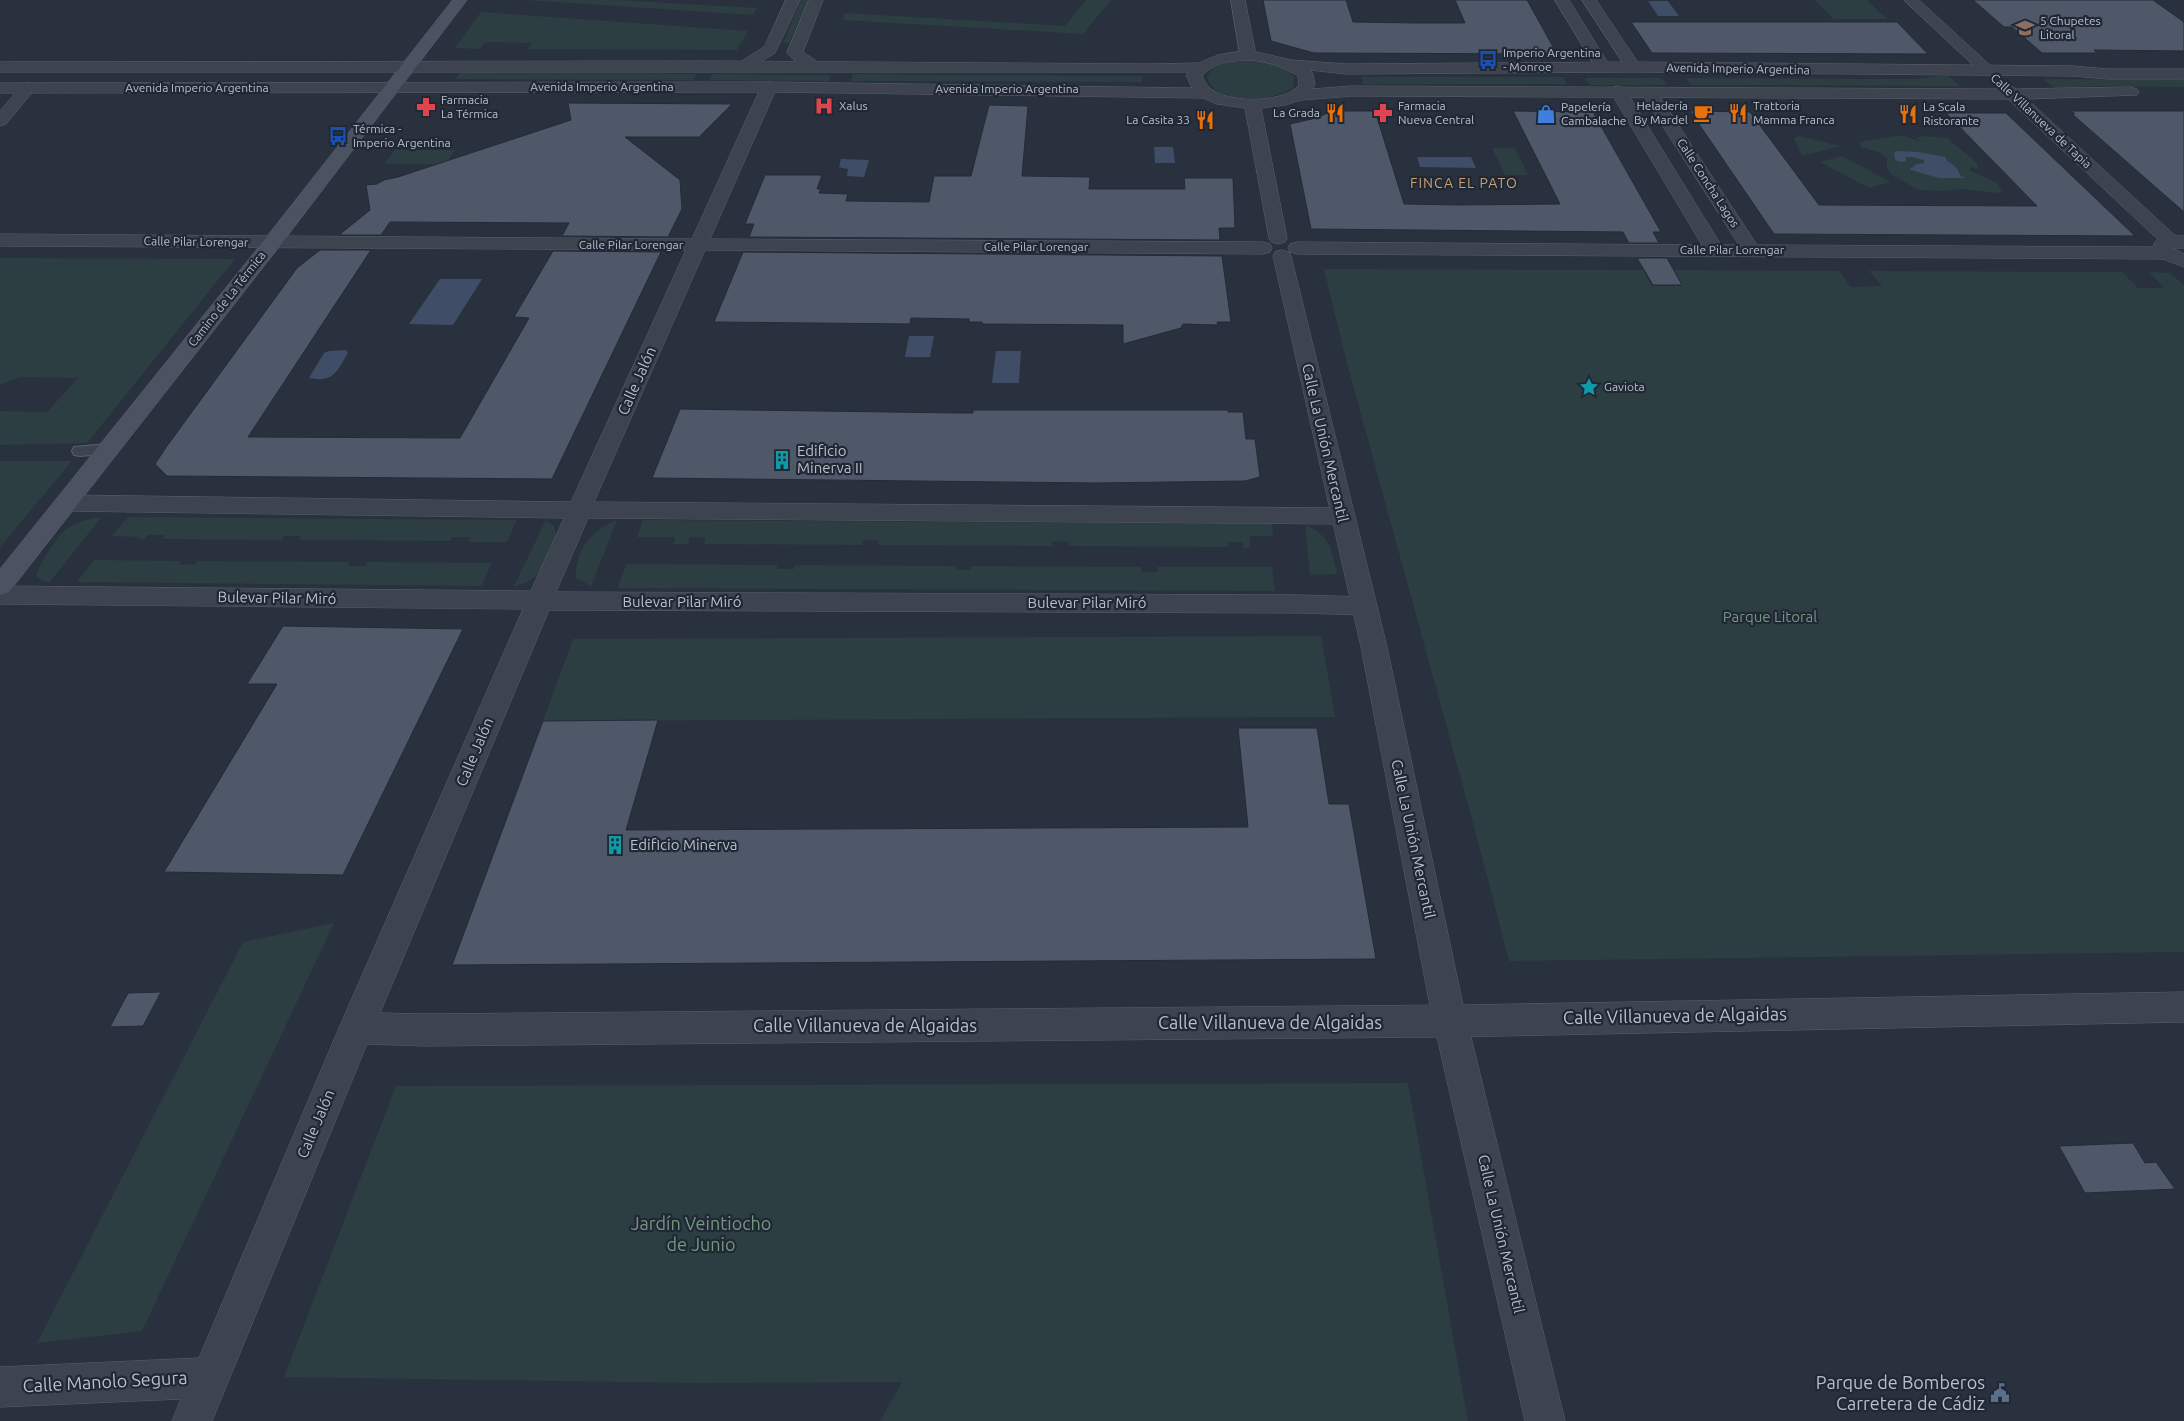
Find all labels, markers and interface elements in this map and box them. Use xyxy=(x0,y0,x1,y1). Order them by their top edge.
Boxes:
place label: 5 Chupetes Litoral xyxy=(2040,14,2101,41)
school or university icon: 5 Chupetes Litoral xyxy=(2014,17,2036,39)
place label: Imperio Argentina - Monroe xyxy=(1503,46,1601,73)
bus stop icon: Imperio Argentina - Monroe xyxy=(1477,49,1499,71)
street label: Avenida Imperio Argentina xyxy=(1666,61,1810,76)
street label: Calle Villanueva de Tapia xyxy=(1988,71,2094,171)
street label: Avenida Imperio Argentina xyxy=(530,80,674,93)
street label: Avenida Imperio Argentina xyxy=(125,81,269,94)
street label: Avenida Imperio Argentina xyxy=(935,82,1079,95)
place label: Farmacia La Térmica xyxy=(441,93,498,120)
hospital icon: Xalus xyxy=(813,95,835,117)
pharmacy icon: Farmacia La Térmica xyxy=(415,96,437,118)
place label: Xalus xyxy=(839,99,868,112)
place label: Farmacia Nueva Central xyxy=(1398,99,1474,126)
place label: Heladería By Mardel xyxy=(1634,99,1688,126)
place label: Trattoria Mamma Franca xyxy=(1753,99,1835,126)
place label: Papelería Cambalache xyxy=(1561,100,1626,127)
place label: La Scala Ristorante xyxy=(1923,100,1979,127)
restaurant icon: La Grada xyxy=(1324,102,1346,124)
pharmacy icon: Farmacia Nueva Central xyxy=(1372,102,1394,124)
cafe icon: Heladería By Mardel xyxy=(1692,102,1714,124)
restaurant icon: Trattoria Mamma Franca xyxy=(1727,102,1749,124)
shop icon: Papelería Cambalache xyxy=(1535,103,1557,125)
restaurant icon: La Scala Ristorante xyxy=(1897,103,1919,125)
place label: La Grada xyxy=(1273,106,1320,119)
restaurant icon: La Casita 33 xyxy=(1194,109,1216,131)
place label: La Casita 33 xyxy=(1126,113,1190,126)
place label: Térmica - Imperio Argentina xyxy=(353,122,451,149)
bus stop icon: Térmica - Imperio Argentina xyxy=(327,125,349,147)
street label: Calle Concha Lagos xyxy=(1675,136,1742,230)
district label: FINCA EL PATO xyxy=(1410,175,1518,191)
street label: Calle Pilar Lorengar xyxy=(144,234,249,249)
street label: Calle Pilar Lorengar xyxy=(579,238,684,251)
street label: Calle Pilar Lorengar xyxy=(984,240,1089,253)
street label: Calle Pilar Lorengar xyxy=(1680,243,1785,256)
street label: Camino de La Térmica xyxy=(185,249,268,349)
street label: Calle Jalón xyxy=(614,344,659,418)
street label: Calle La Unión Mercantil xyxy=(1299,362,1352,524)
place icon: Gaviota xyxy=(1578,376,1600,398)
place label: Gaviota xyxy=(1604,380,1645,393)
place label: Edificio Minerva II xyxy=(797,442,863,476)
building icon: Edificio Minerva II xyxy=(771,449,793,471)
street label: Bulevar Pilar Miró xyxy=(217,588,337,607)
street label: Bulevar Pilar Miró xyxy=(623,593,741,610)
street label: Bulevar Pilar Miró xyxy=(1028,594,1146,611)
park label: Parque Litoral xyxy=(1723,608,1817,625)
street label: Calle Jalón xyxy=(452,715,497,789)
street label: Calle La Unión Mercantil xyxy=(1388,758,1439,920)
building icon: Edificio Minerva xyxy=(604,834,626,856)
place label: Edificio Minerva xyxy=(630,836,737,853)
street label: Calle Villanueva de Algaidas xyxy=(1563,1003,1787,1027)
street label: Calle Villanueva de Algaidas xyxy=(1158,1012,1382,1032)
street label: Calle Villanueva de Algaidas xyxy=(753,1015,977,1035)
street label: Calle Jalón xyxy=(293,1087,338,1161)
street label: Calle La Unión Mercantil xyxy=(1475,1153,1528,1315)
park label: Jardín Veintiocho de Junio xyxy=(631,1213,771,1254)
street label: Calle Manolo Segura xyxy=(22,1367,188,1395)
place label: Parque de Bomberos Carretera de Cádiz xyxy=(1816,1372,1985,1413)
public building icon: Parque de Bomberos Carretera de Cádiz xyxy=(1989,1382,2011,1404)

